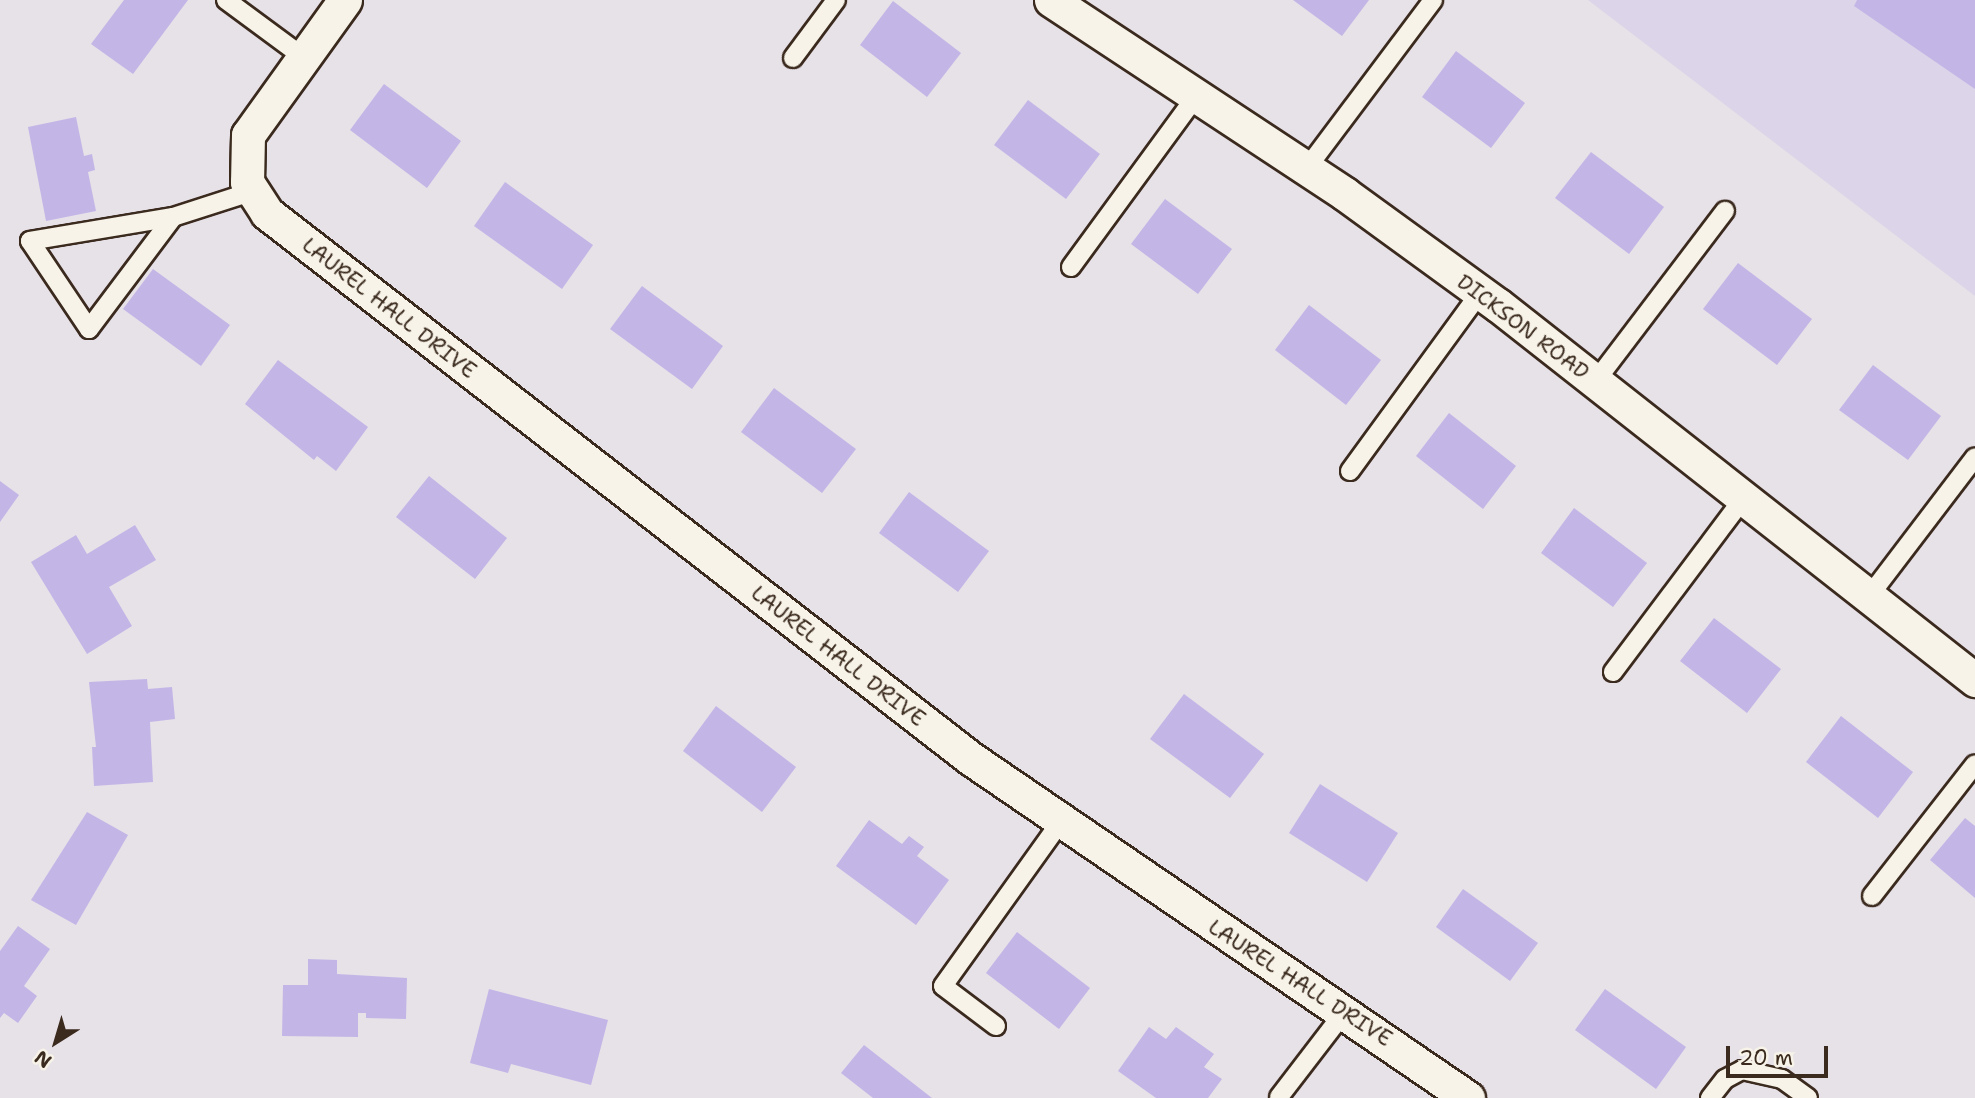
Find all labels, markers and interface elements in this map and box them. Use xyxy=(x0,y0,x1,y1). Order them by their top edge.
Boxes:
street label: LAUREL HALL DRIVE xyxy=(297,232,481,384)
street label: DICKSON ROAD xyxy=(1452,269,1594,385)
street label: LAUREL HALL DRIVE xyxy=(746,580,930,732)
street label: LAUREL HALL DRIVE xyxy=(1204,914,1396,1052)
north arrow xyxy=(21,1007,91,1077)
scale bar xyxy=(1730,1032,1832,1076)
text: 20 m xyxy=(1739,1044,1793,1072)
text: N xyxy=(30,1045,57,1074)

